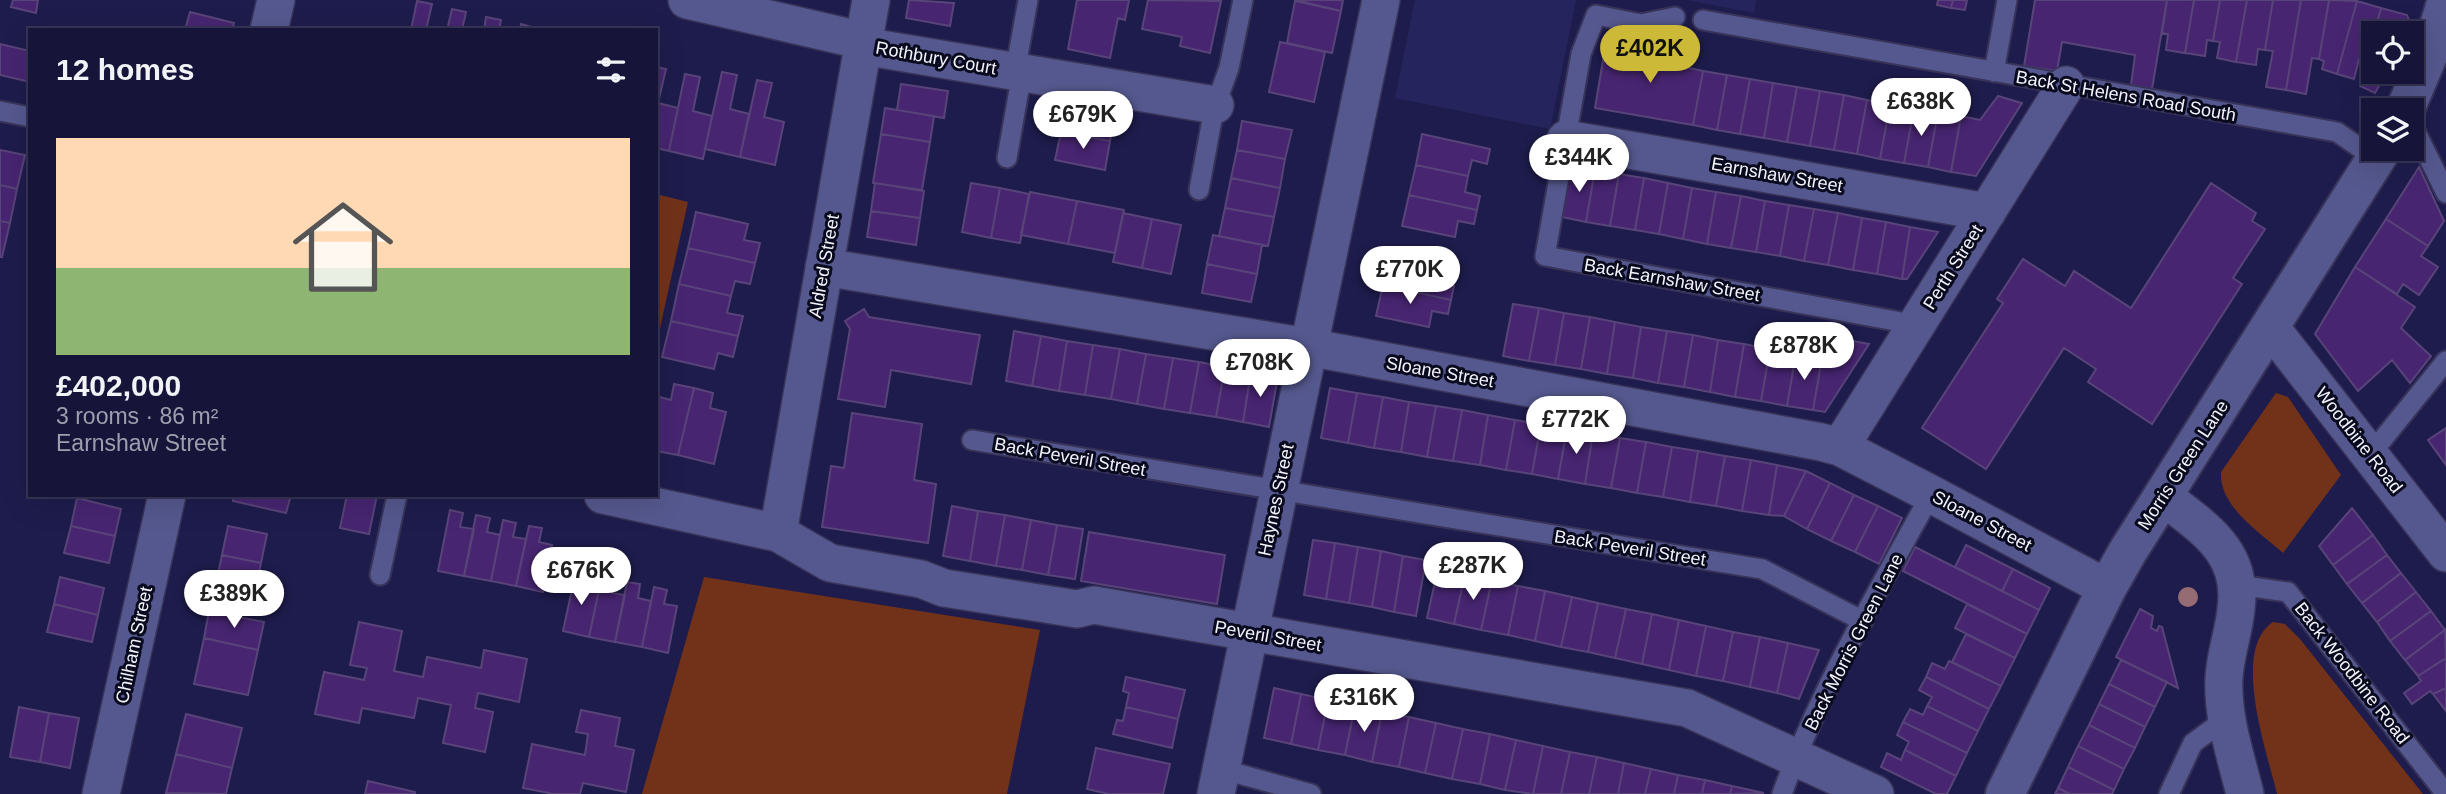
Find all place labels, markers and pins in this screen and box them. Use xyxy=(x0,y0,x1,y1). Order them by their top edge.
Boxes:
pin: £402K xyxy=(1601,25,1699,85)
pin: £638K xyxy=(1872,78,1970,138)
pin: £679K xyxy=(1034,92,1132,151)
pin: £344K xyxy=(1530,134,1628,194)
pin: £770K xyxy=(1361,246,1459,306)
pin: £878K xyxy=(1755,322,1853,382)
pin: £708K xyxy=(1211,340,1309,399)
pin: £772K xyxy=(1527,396,1625,456)
pin: £287K xyxy=(1424,542,1522,602)
pin: £676K xyxy=(532,548,630,607)
pin: £389K xyxy=(185,570,283,630)
pin: £316K xyxy=(1315,674,1413,734)

